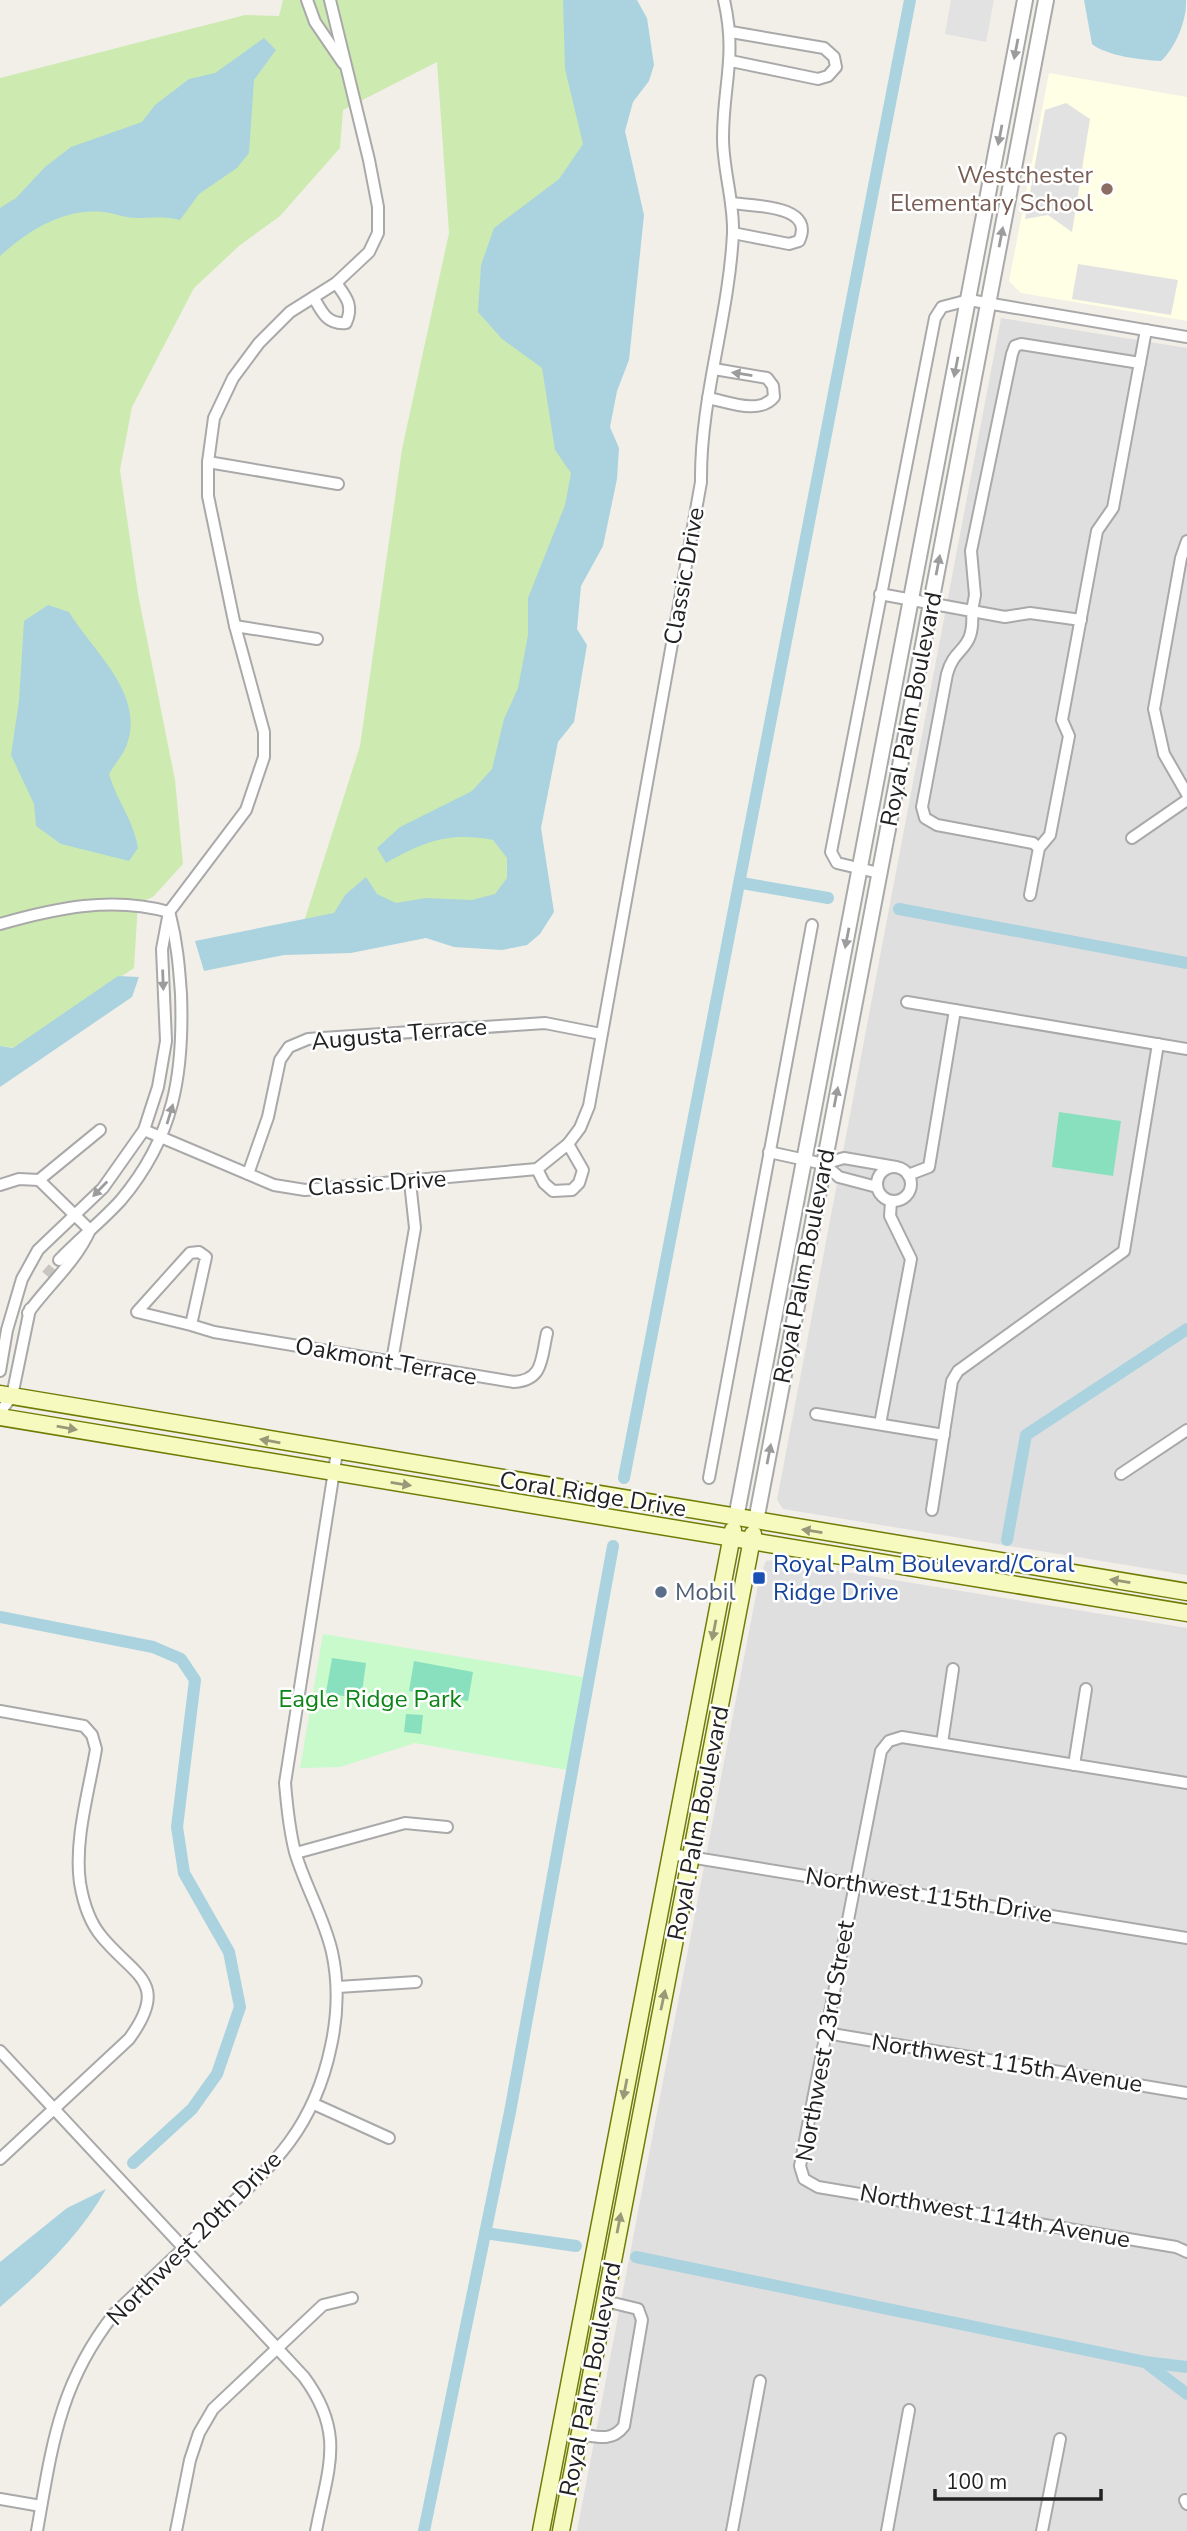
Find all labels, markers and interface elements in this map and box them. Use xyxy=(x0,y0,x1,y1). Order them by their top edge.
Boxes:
one-way arrow xyxy=(1010,38,1021,60)
one-way arrow xyxy=(994,124,1005,146)
place label: Westchester Elementary School xyxy=(890,159,1093,219)
marker: Westchester Elementary School xyxy=(1099,181,1115,197)
one-way arrow xyxy=(995,226,1006,248)
one-way arrow xyxy=(950,356,961,378)
one-way arrow xyxy=(731,368,753,379)
street label: Classic Drive xyxy=(656,505,712,647)
one-way arrow xyxy=(933,554,944,576)
street label: Royal Palm Boulevard xyxy=(873,589,949,829)
one-way arrow xyxy=(841,927,852,949)
one-way arrow xyxy=(158,969,169,991)
street label: Augusta Terrace xyxy=(310,1010,488,1058)
one-way arrow xyxy=(831,1086,842,1108)
one-way arrow xyxy=(165,1103,175,1124)
street label: Royal Palm Boulevard xyxy=(766,1146,842,1386)
street label: Classic Drive xyxy=(307,1162,447,1204)
one-way arrow xyxy=(92,1181,109,1198)
street label: Oakmont Terrace xyxy=(293,1329,479,1393)
one-way arrow xyxy=(56,1423,78,1434)
one-way arrow xyxy=(259,1435,281,1446)
one-way arrow xyxy=(763,1443,774,1465)
street label: Coral Ridge Drive xyxy=(497,1463,689,1525)
one-way arrow xyxy=(390,1479,412,1490)
one-way arrow xyxy=(801,1525,823,1536)
place label: Royal Palm Boulevard/Coral Ridge Drive xyxy=(773,1548,1075,1608)
marker: Royal Palm Boulevard/Coral Ridge Drive xyxy=(751,1570,767,1586)
one-way arrow xyxy=(1109,1575,1131,1586)
place label: Mobil xyxy=(675,1576,736,1608)
marker: Mobil xyxy=(653,1584,669,1600)
one-way arrow xyxy=(708,1619,719,1641)
park label: Eagle Ridge Park xyxy=(278,1683,463,1715)
street label: Royal Palm Boulevard xyxy=(660,1703,736,1943)
street label: Northwest 115th Drive xyxy=(803,1860,1055,1930)
street label: Northwest 23rd Street xyxy=(788,1918,862,2164)
one-way arrow xyxy=(657,1989,668,2011)
street label: Northwest 115th Avenue xyxy=(869,2026,1145,2100)
one-way arrow xyxy=(619,2078,630,2100)
street label: Northwest 20th Drive xyxy=(100,2144,288,2332)
street label: Northwest 114th Avenue xyxy=(857,2176,1133,2256)
one-way arrow xyxy=(614,2212,625,2234)
street label: Royal Palm Boulevard xyxy=(552,2259,628,2499)
scale bar xyxy=(935,2458,1101,2502)
text: 100 m xyxy=(946,2468,1007,2496)

